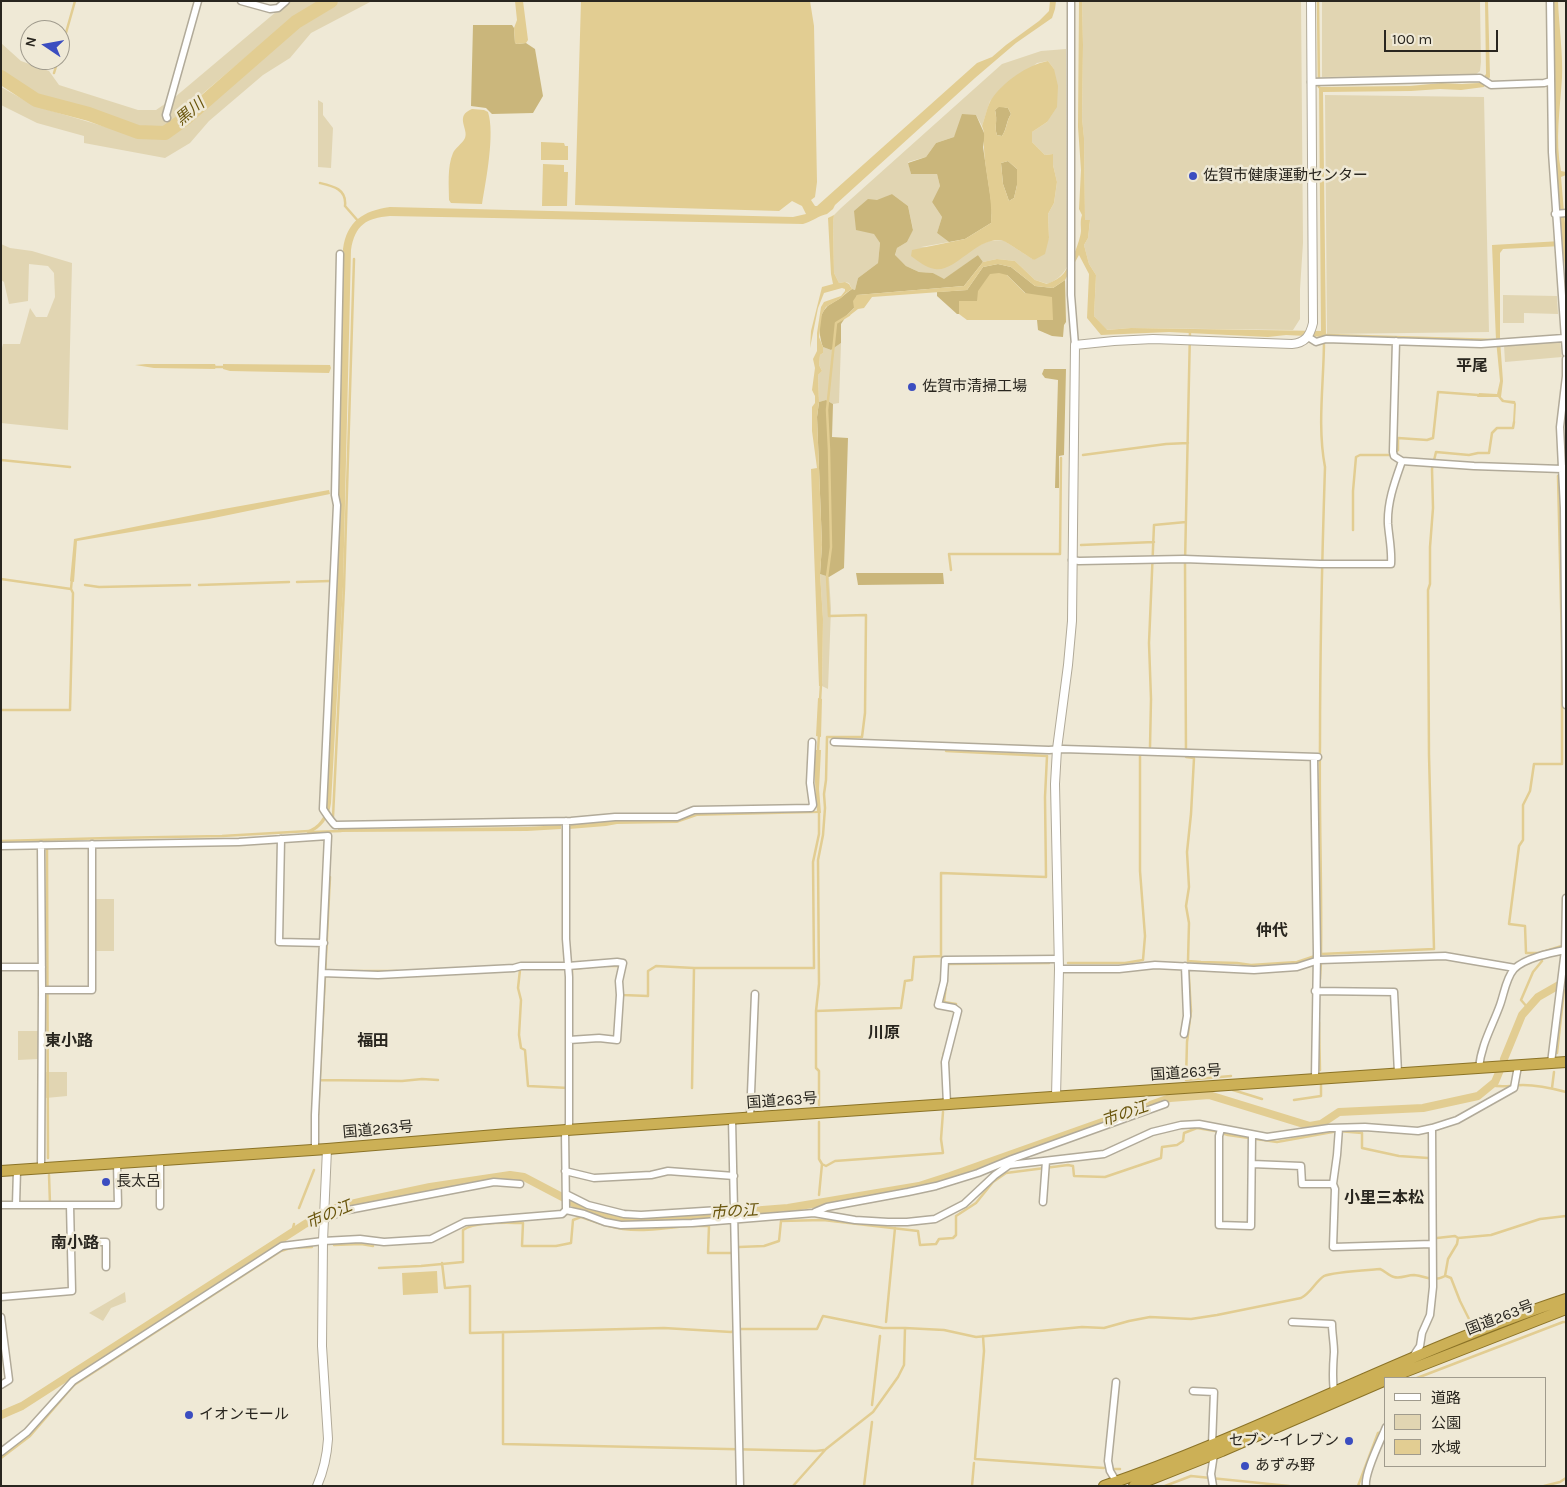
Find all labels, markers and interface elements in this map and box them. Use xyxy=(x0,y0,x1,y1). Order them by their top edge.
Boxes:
north arrow xyxy=(20,20,70,70)
scale bar xyxy=(1387,20,1501,52)
text: 100 m xyxy=(1392,30,1432,48)
text: N xyxy=(21,35,40,49)
water label: 黒川 xyxy=(172,94,208,130)
place label: 佐賀市健康運動センター xyxy=(1203,167,1368,185)
marker: 佐賀市健康運動センター xyxy=(1187,170,1199,182)
district label: 平尾 xyxy=(1456,356,1488,376)
place label: 佐賀市清掃工場 xyxy=(922,378,1027,396)
marker: 佐賀市清掃工場 xyxy=(906,381,918,393)
district label: 仲代 xyxy=(1256,921,1288,941)
district label: 川原 xyxy=(868,1023,900,1043)
district label: 東小路 xyxy=(45,1031,93,1051)
district label: 福田 xyxy=(357,1031,389,1051)
street label: 国道263号 xyxy=(1150,1062,1222,1084)
street label: 国道263号 xyxy=(746,1090,818,1112)
water label: 市の江 xyxy=(1099,1097,1151,1131)
street label: 国道263号 xyxy=(342,1118,414,1142)
place label: 長太呂 xyxy=(116,1173,161,1191)
marker: 長太呂 xyxy=(100,1176,112,1188)
district label: 小里三本松 xyxy=(1344,1188,1424,1208)
water label: 市の江 xyxy=(303,1197,355,1233)
water label: 市の江 xyxy=(709,1201,759,1223)
district label: 南小路 xyxy=(51,1233,99,1253)
street label: 国道263号 xyxy=(1464,1297,1536,1339)
legend xyxy=(1384,1377,1547,1467)
text: 道路 xyxy=(1431,1389,1461,1407)
place label: イオンモール xyxy=(199,1406,289,1424)
marker: イオンモール xyxy=(183,1409,195,1421)
text: 公園 xyxy=(1431,1414,1461,1432)
place label: セブン-イレブン xyxy=(1229,1432,1339,1450)
marker: セブン-イレブン xyxy=(1343,1435,1355,1447)
text: 水域 xyxy=(1431,1439,1461,1457)
place label: あずみ野 xyxy=(1255,1457,1315,1475)
marker: あずみ野 xyxy=(1239,1460,1251,1472)

